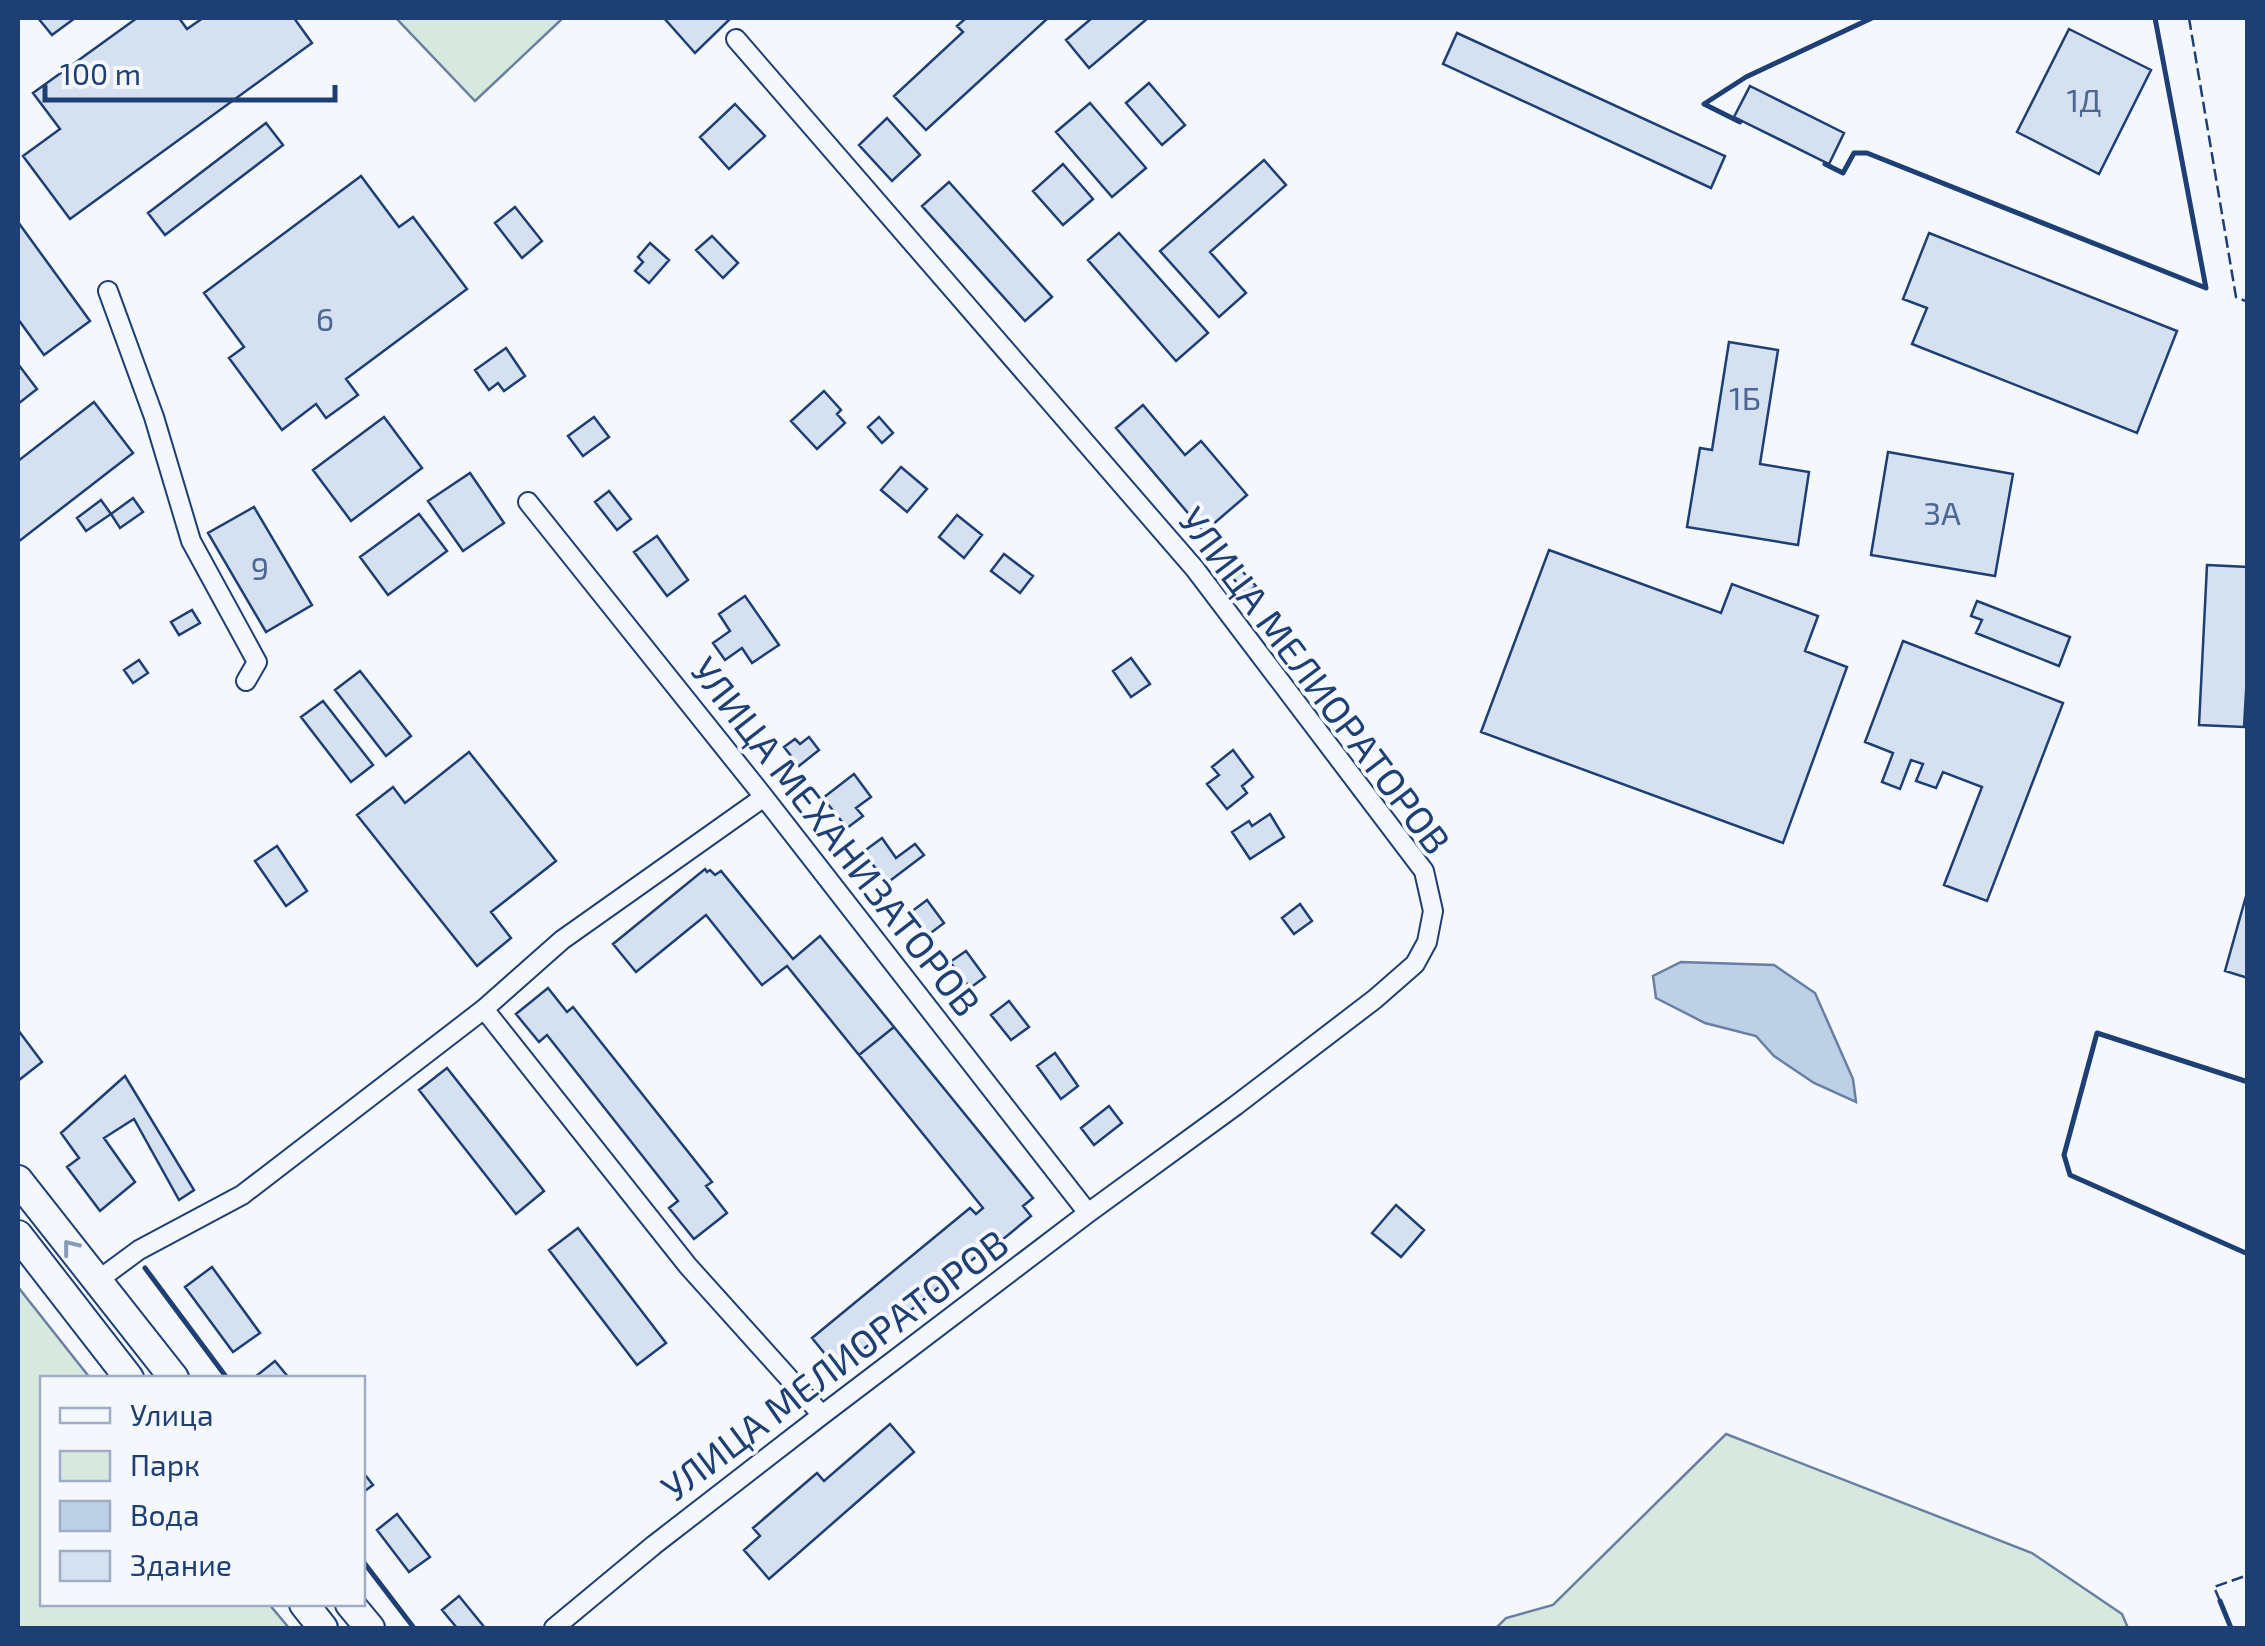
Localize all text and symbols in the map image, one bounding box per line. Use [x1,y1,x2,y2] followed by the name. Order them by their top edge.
[45,40,335,102] scale bar
[60,55,141,91] text: 100 m
[2067,80,2101,118] house number: 1Д
[316,299,334,337] house number: 6
[1729,378,1761,416] house number: 1Б
[1923,493,1961,531] house number: 3А
[1170,497,1461,862] street label: УЛИЦА МЕЛИОРАТОРОВ
[251,548,269,586] house number: 9
[682,647,991,1024] street label: УЛИЦА МЕХАНИЗАТОРОВ
[651,1219,1016,1510] street label: УЛИЦА МЕЛИОРАТОРОВ
[64,1240,82,1258] one-way arrow
[40,1376,365,1606] legend
[130,1396,214,1432] text: Улица
[130,1446,200,1482] text: Парк
[130,1496,200,1532] text: Вода
[130,1546,232,1582] text: Здание

